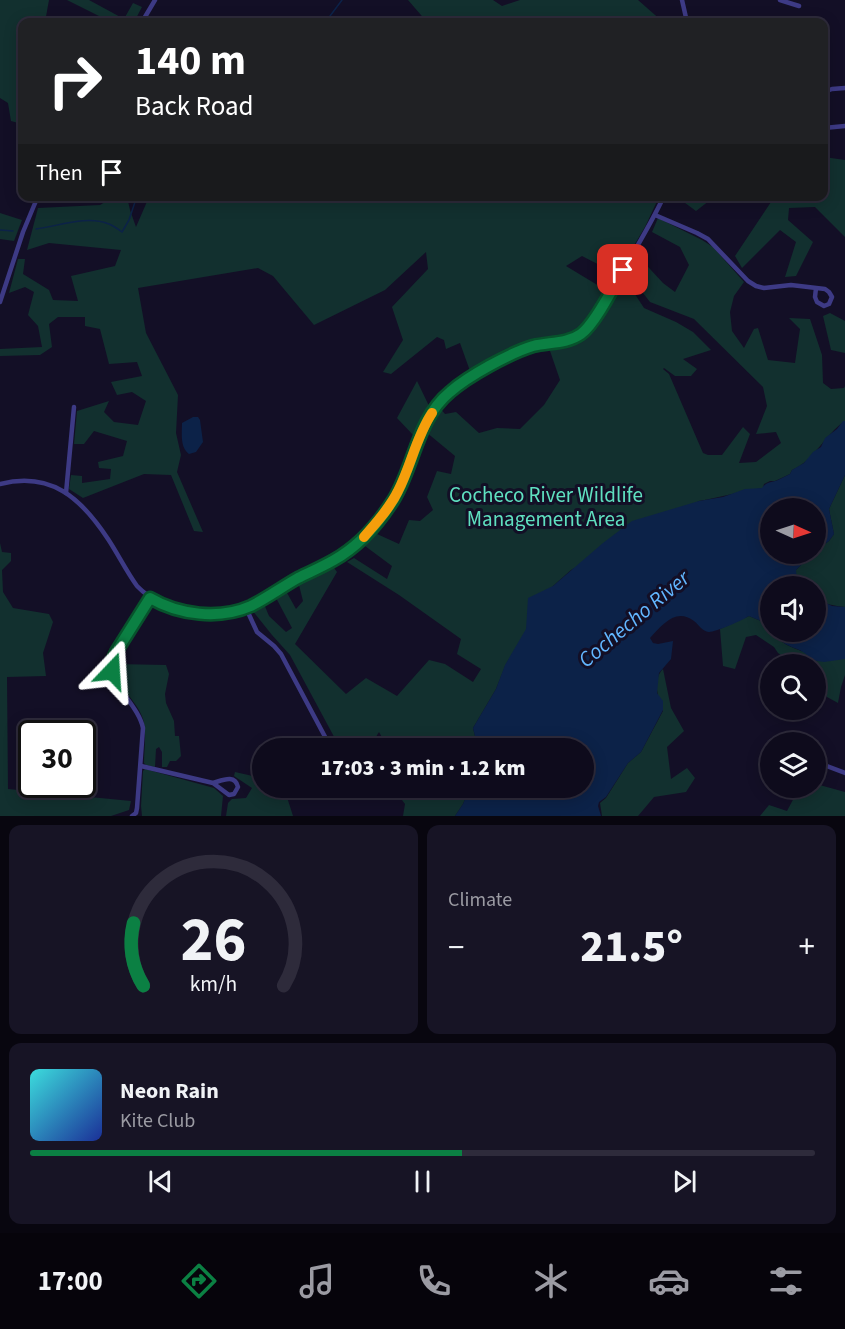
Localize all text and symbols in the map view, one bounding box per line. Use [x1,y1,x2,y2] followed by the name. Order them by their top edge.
[135,31,246,91] text: 140 m
[36,42,114,120] icon: right
[135,87,254,126] text: Back Road
[95,156,128,189] icon: arrive
[36,157,83,189] text: Then
[597,244,648,295] pin
[606,253,639,286] icon: arrive
[449,480,643,534] park label: Cocheco River Wildlife Management Area
[760,498,826,564] north arrow
[760,498,826,798] map controls
[571,562,698,675] water label: Cochecho River
[760,576,826,642] button: sound
[80,639,144,703] position arrow
[760,654,826,720] button: search
[18,720,96,798] speed limit sign: 30
[760,732,826,798] button: layers
[320,752,526,784] text: 17:03 · 3 min · 1.2 km
[448,886,512,914] text: Climate
[181,896,246,985] text: 26
[580,915,683,979] text: 21.5°
[448,924,464,971] text: −
[799,924,815,971] text: +
[190,970,237,1001] text: km/h
[120,1075,219,1107] text: Neon Rain
[120,1107,195,1135] text: Kite Club
[144,1165,177,1198] icon: previous
[406,1165,439,1198] icon: pause
[668,1165,701,1198] icon: next
[178,1260,220,1302] icon: directions
[296,1260,338,1302] icon: music
[413,1260,455,1302] icon: phone
[530,1260,572,1302] icon: climate
[648,1260,690,1302] icon: car
[765,1260,807,1302] icon: filters
[38,1262,103,1301] text: 17:00

